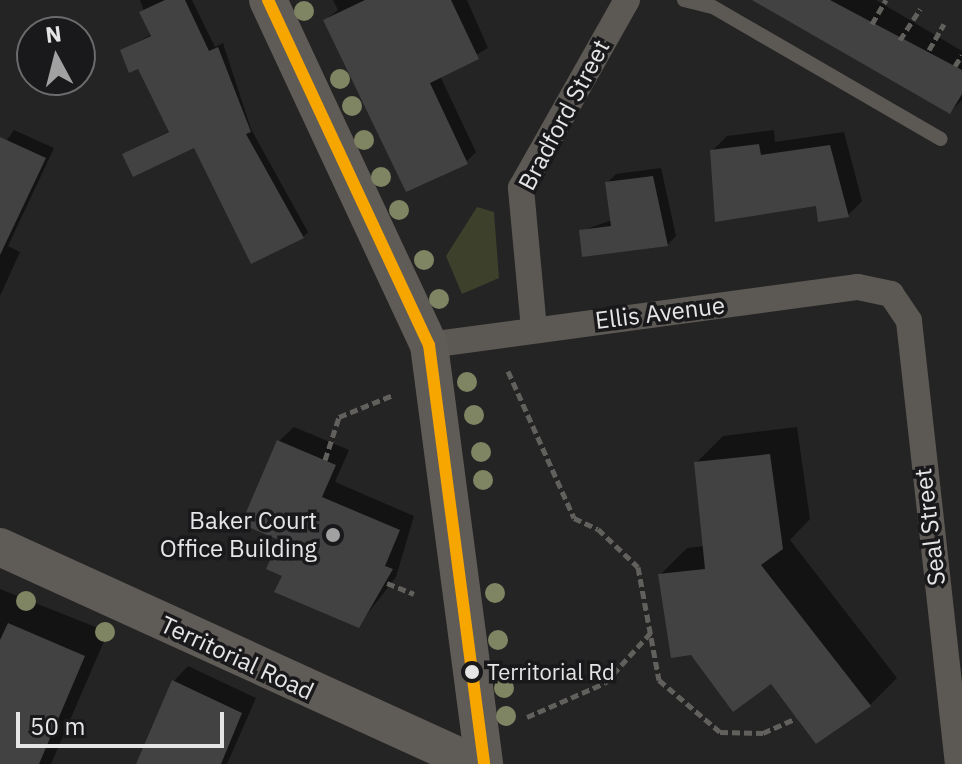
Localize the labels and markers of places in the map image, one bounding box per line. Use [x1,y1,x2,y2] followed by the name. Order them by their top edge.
[160,507,317,563] place label: Baker Court Office Building
[324,526,342,544] marker: Baker Court Office Building
[487,659,615,685] place label: Territorial Rd
[464,664,480,680] marker: Territorial Rd

